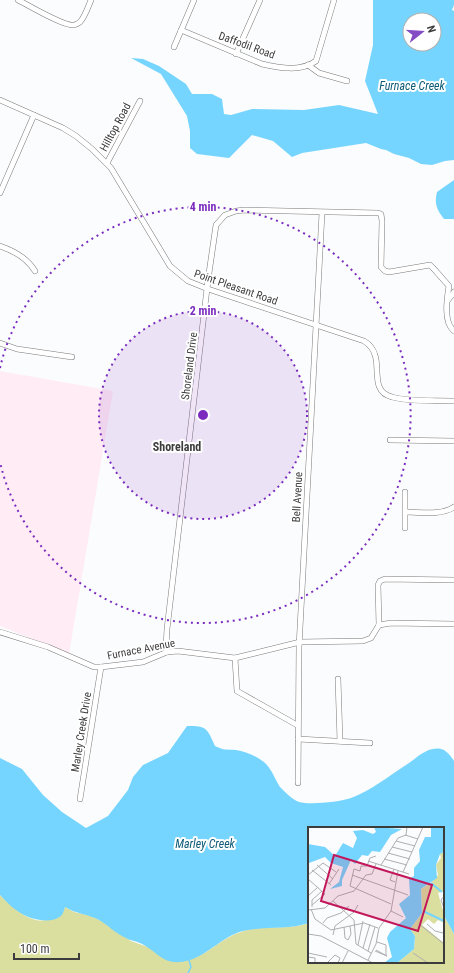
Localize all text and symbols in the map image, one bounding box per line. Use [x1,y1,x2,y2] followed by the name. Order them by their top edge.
[402,12,442,52] north arrow
[424,24,438,35] text: N
[217,29,277,62] street label: Daffodil Road
[379,79,446,93] water label: Furnace Creek
[97,101,134,154] street label: Hilltop Road
[190,200,216,214] text: 4 min
[192,267,279,308] street label: Point Pleasant Road
[190,304,216,318] text: 2 min
[179,332,200,401] street label: Shoreland Drive
[196,408,210,422] centre of rings
[153,440,201,454] district label: Shoreland
[290,472,305,523] street label: Bell Avenue
[106,637,176,662] street label: Furnace Avenue
[69,691,94,773] street label: Marley Creek Drive
[308,827,444,963] inset map
[175,837,236,851] water label: Marley Creek
[14,935,79,961] scale bar
[20,942,50,956] text: 100 m

